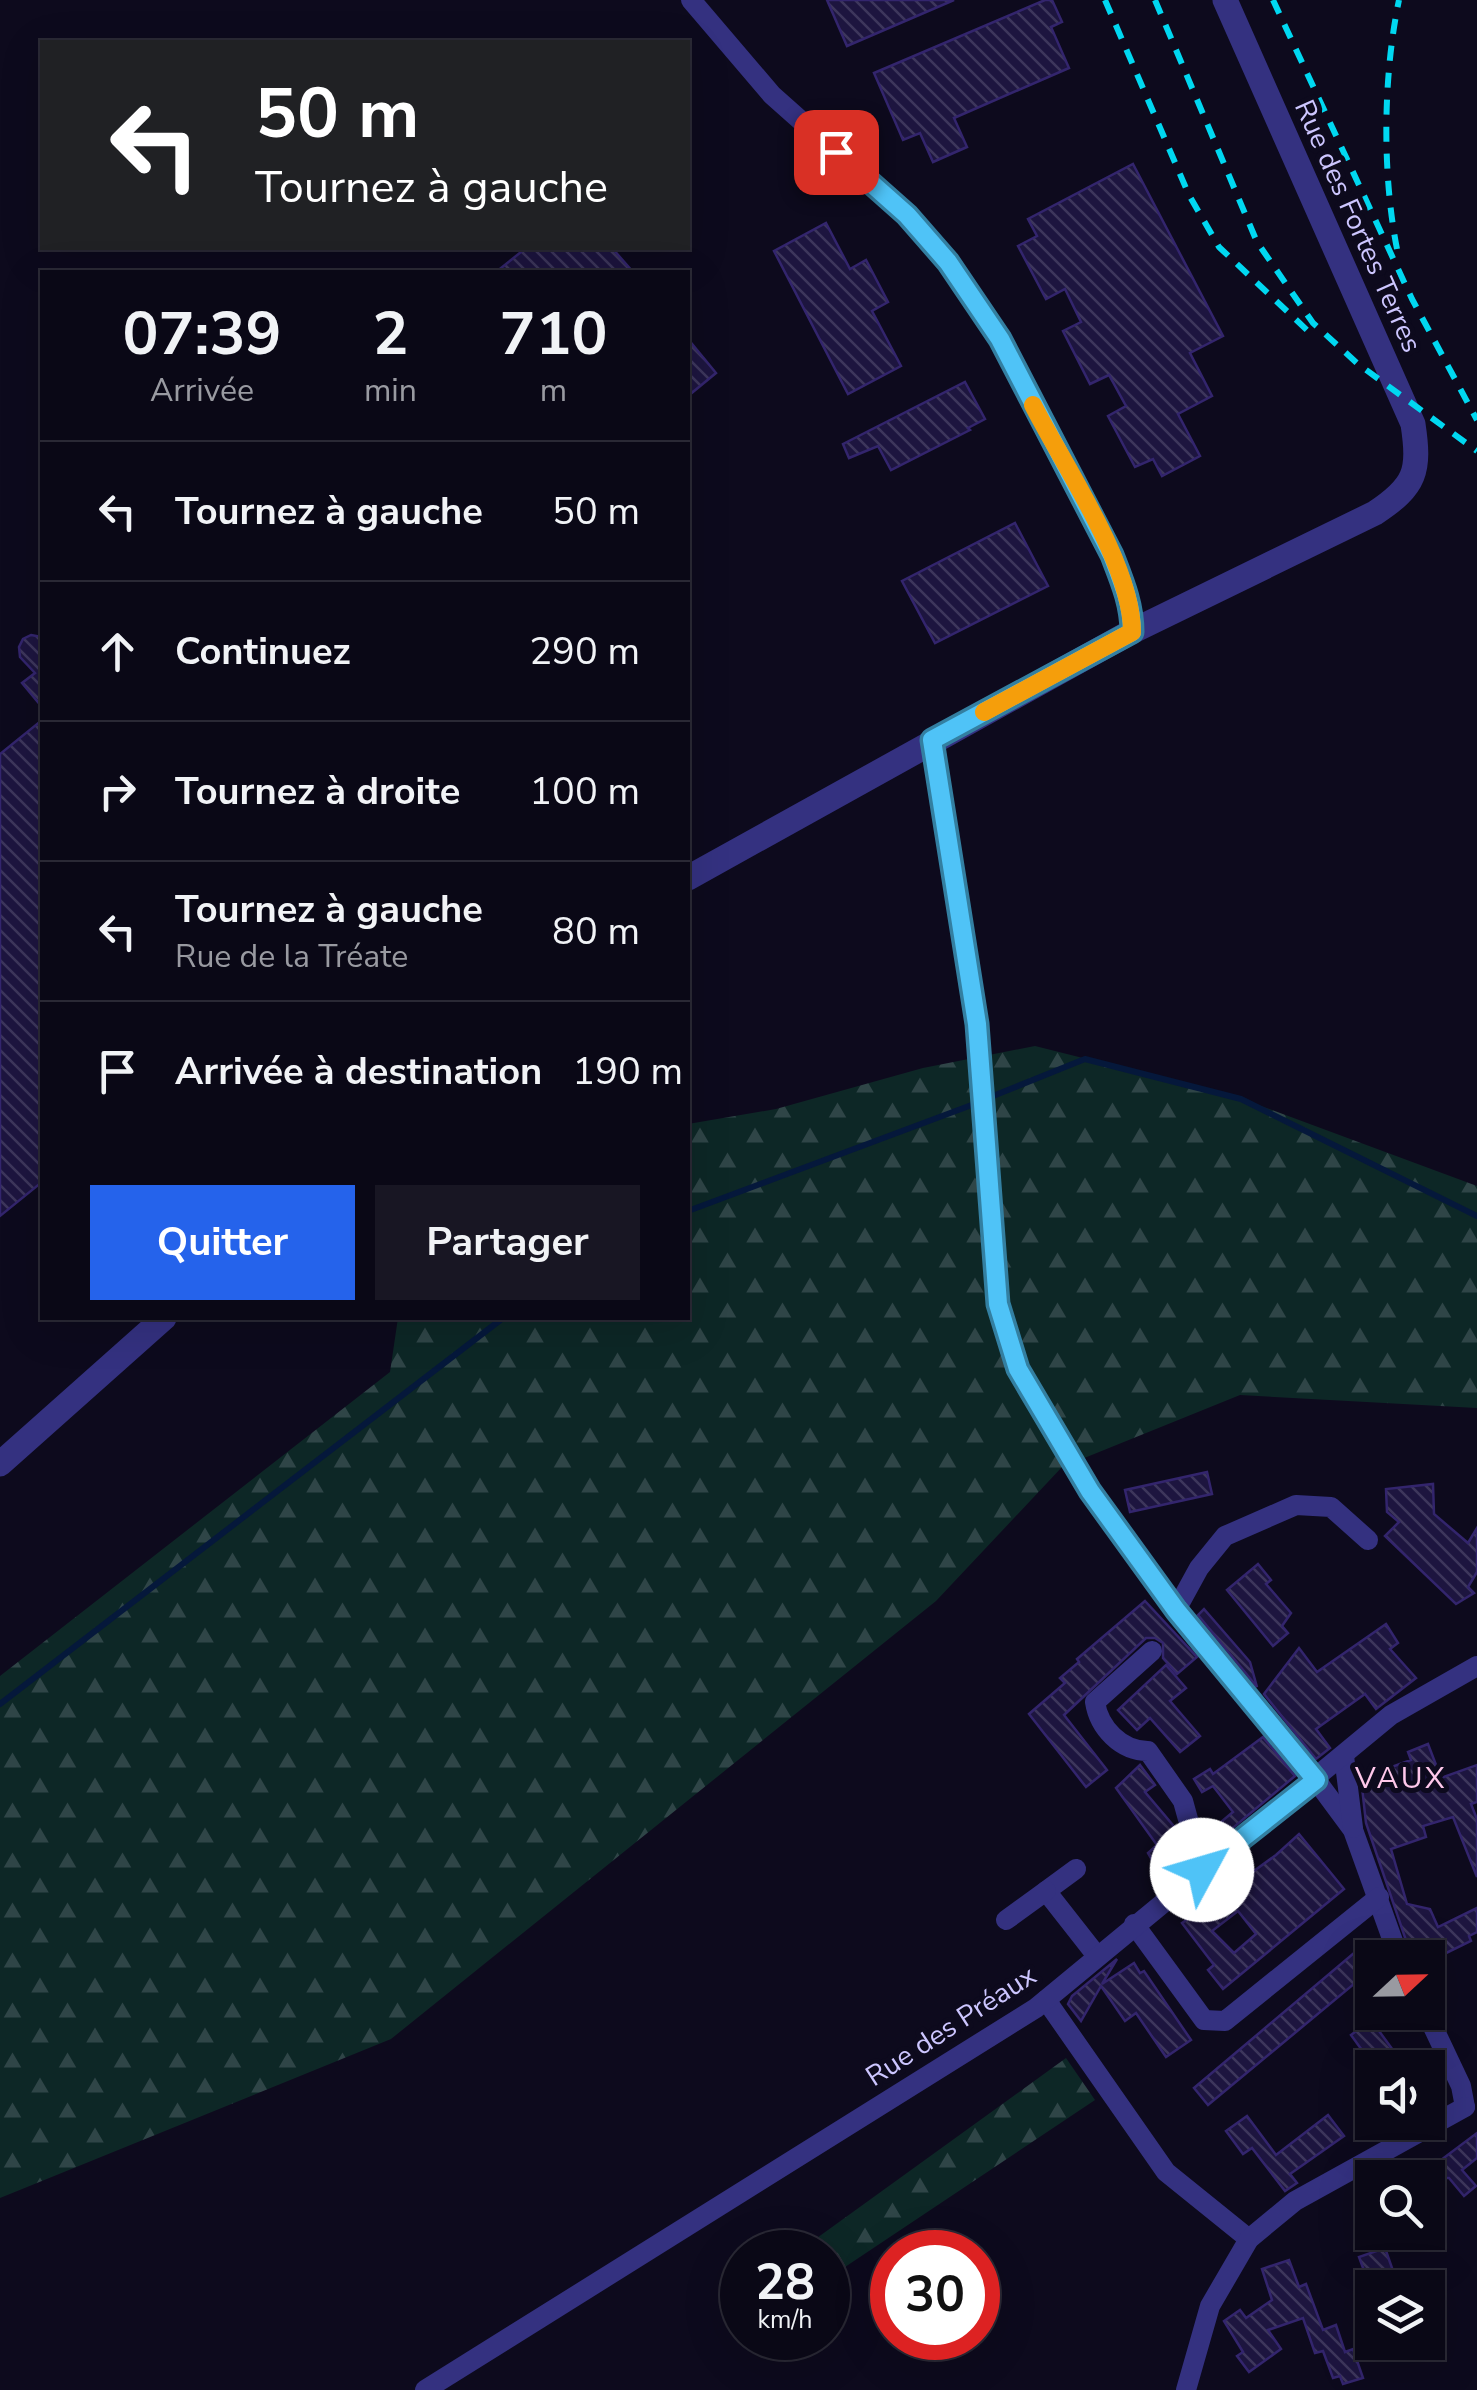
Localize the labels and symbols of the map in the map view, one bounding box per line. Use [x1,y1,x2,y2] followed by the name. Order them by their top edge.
[1285,94,1431,358] street label: Rue des Fortes Terres
[794,110,879,195] pin
[1354,1758,1447,1799] district label: VAUX
[1150,1818,1254,1922] position arrow
[1355,1940,1445,2030] north arrow
[859,1957,1044,2095] street label: Rue des Préaux
[870,2230,1000,2360] speed limit sign: 30

